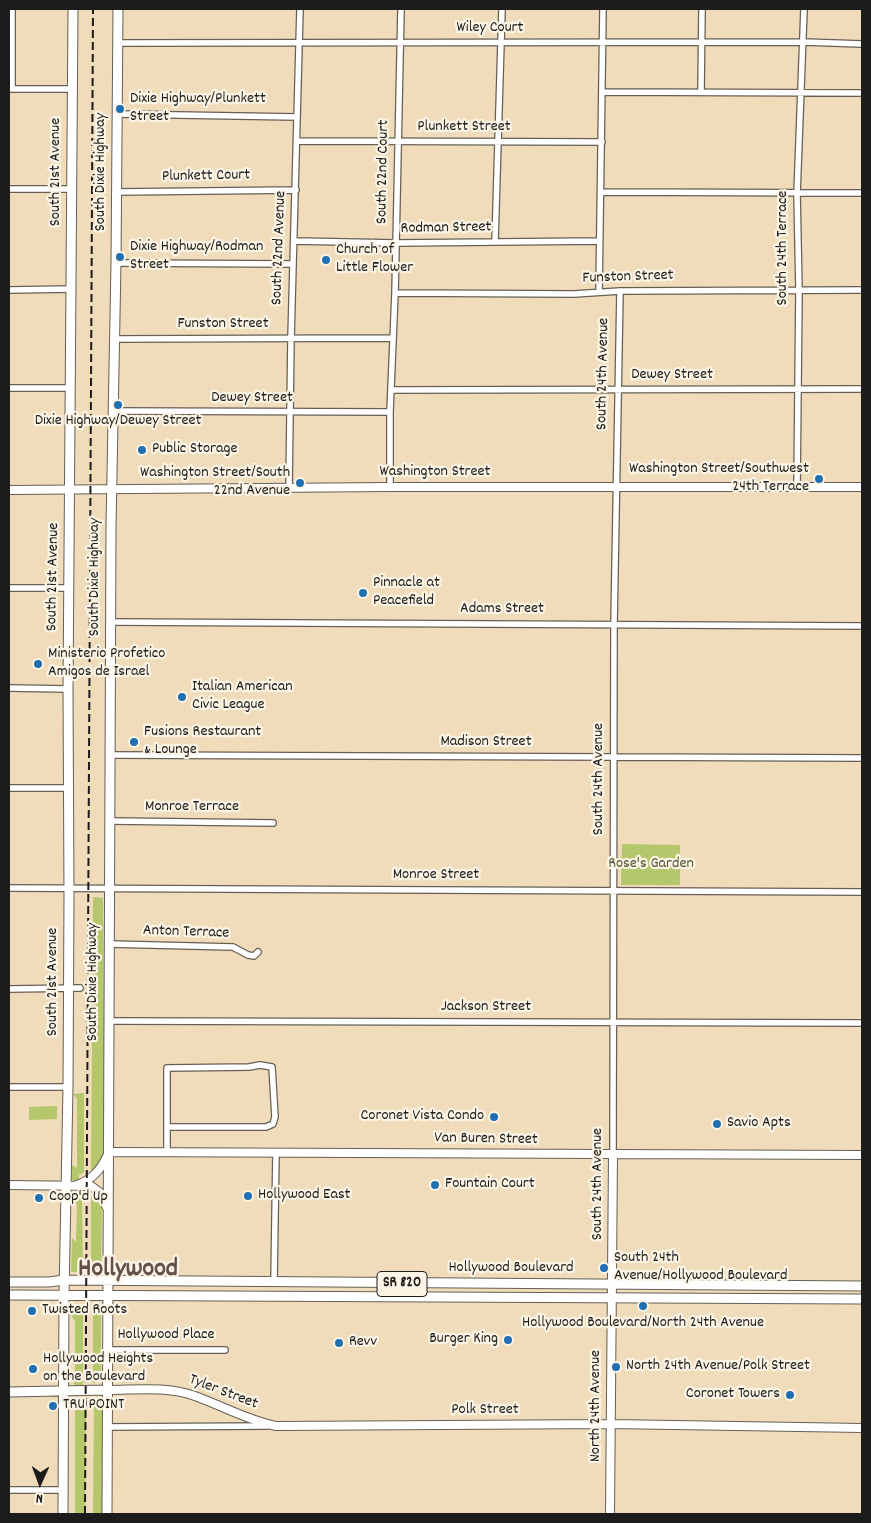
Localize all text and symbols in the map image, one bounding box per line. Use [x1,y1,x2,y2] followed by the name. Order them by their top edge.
[457,19,523,39] street label: Wiley Court
[130,90,266,128] place label: Dixie Highway/Plunkett Street
[114,103,126,115] marker: Dixie Highway/Plunkett Street
[92,113,112,231] street label: South Dixie Highway
[47,118,67,226] street label: South 21st Avenue
[417,118,511,138] street label: Plunkett Street
[373,120,395,224] street label: South 22nd Court
[162,167,250,187] street label: Plunkett Court
[268,191,292,305] street label: South 22nd Avenue
[774,191,794,305] street label: South 24th Terrace
[400,219,492,239] street label: Rodman Street
[130,238,263,276] place label: Dixie Highway/Rodman Street
[336,241,413,279] place label: Church of Little Flower
[114,251,126,263] marker: Dixie Highway/Rodman Street
[320,254,332,266] marker: Church of Little Flower
[582,267,674,289] street label: Funston Street
[177,315,269,335] street label: Funston Street
[593,318,615,430] street label: South 24th Avenue
[631,366,713,386] street label: Dewey Street
[211,389,293,409] street label: Dewey Street
[112,399,124,411] marker: Dixie Highway/Dewey Street
[35,412,201,432] place label: Dixie Highway/Dewey Street
[152,440,237,460] place label: Public Storage
[136,444,148,456] marker: Public Storage
[629,460,809,498] place label: Washington Street/Southwest 24th Terrace
[379,463,491,483] street label: Washington Street
[140,464,290,502] place label: Washington Street/South 22nd Avenue
[813,473,825,485] marker: Washington Street/Southwest 24th Terrace
[294,477,306,489] marker: Washington Street/South 22nd Avenue
[86,518,106,636] street label: South Dixie Highway
[43,523,65,631] street label: South 21st Avenue
[373,574,440,612] place label: Pinnacle at Peacefield
[357,587,369,599] marker: Pinnacle at Peacefield
[460,600,544,620] street label: Adams Street
[48,645,165,683] place label: Ministerio Profetico Amigos de Israel
[32,658,44,670] marker: Ministerio Profetico Amigos de Israel
[192,678,293,716] place label: Italian American Civic League
[176,691,188,703] marker: Italian American Civic League
[144,723,261,761] place label: Fusions Restaurant & Lounge
[590,723,610,835] street label: South 24th Avenue
[440,733,532,753] street label: Madison Street
[128,736,140,748] marker: Fusions Restaurant & Lounge
[145,798,239,818] street label: Monroe Terrace
[608,855,694,875] park label: Rose's Garden
[393,866,479,886] street label: Monroe Street
[142,922,230,944] street label: Anton Terrace
[84,923,104,1041] street label: South Dixie Highway
[44,928,64,1036] street label: South 21st Avenue
[441,998,531,1018] street label: Jackson Street
[360,1107,484,1127] place label: Coronet Vista Condo
[488,1111,500,1123] marker: Coronet Vista Condo
[727,1114,791,1134] place label: Savio Apts
[711,1118,723,1130] marker: Savio Apts
[589,1128,609,1240] street label: South 24th Avenue
[434,1129,538,1151] street label: Van Buren Street
[445,1175,535,1195] place label: Fountain Court
[429,1179,441,1191] marker: Fountain Court
[258,1186,351,1206] place label: Hollywood East
[49,1188,108,1208] place label: Coop'd Up
[242,1190,254,1202] marker: Hollywood East
[33,1192,45,1204] marker: Coop'd Up
[614,1249,788,1287] place label: South 24th Avenue/Hollywood Boulevard
[78,1255,178,1287] district label: Hollywood
[448,1259,574,1279] street label: Hollywood Boulevard
[598,1262,610,1274] marker: South 24th Avenue/Hollywood Boulevard
[377,1272,427,1296] road number: SR 820
[637,1300,649,1312] marker: Hollywood Boulevard/North 24th Avenue
[42,1301,127,1321] place label: Twisted Roots
[26,1305,38,1317] marker: Twisted Roots
[522,1314,764,1334] place label: Hollywood Boulevard/North 24th Avenue
[117,1326,215,1346] street label: Hollywood Place
[429,1330,498,1350] place label: Burger King
[349,1333,377,1353] place label: Revv
[502,1334,514,1346] marker: Burger King
[333,1337,345,1349] marker: Revv
[43,1350,153,1388] place label: Hollywood Heights on the Boulevard
[587,1350,607,1462] street label: North 24th Avenue
[626,1357,810,1377] place label: North 24th Avenue/Polk Street
[610,1361,622,1373] marker: North 24th Avenue/Polk Street
[27,1363,39,1375] marker: Hollywood Heights on the Boulevard
[186,1371,260,1415] street label: Tyler Street
[686,1385,780,1405] place label: Coronet Towers
[784,1389,796,1401] marker: Coronet Towers
[63,1396,124,1416] place label: TRU POINT
[47,1400,59,1412] marker: TRU POINT
[451,1401,519,1421] street label: Polk Street
[15,1458,65,1508] north arrow
[36,1488,43,1508] text: N

